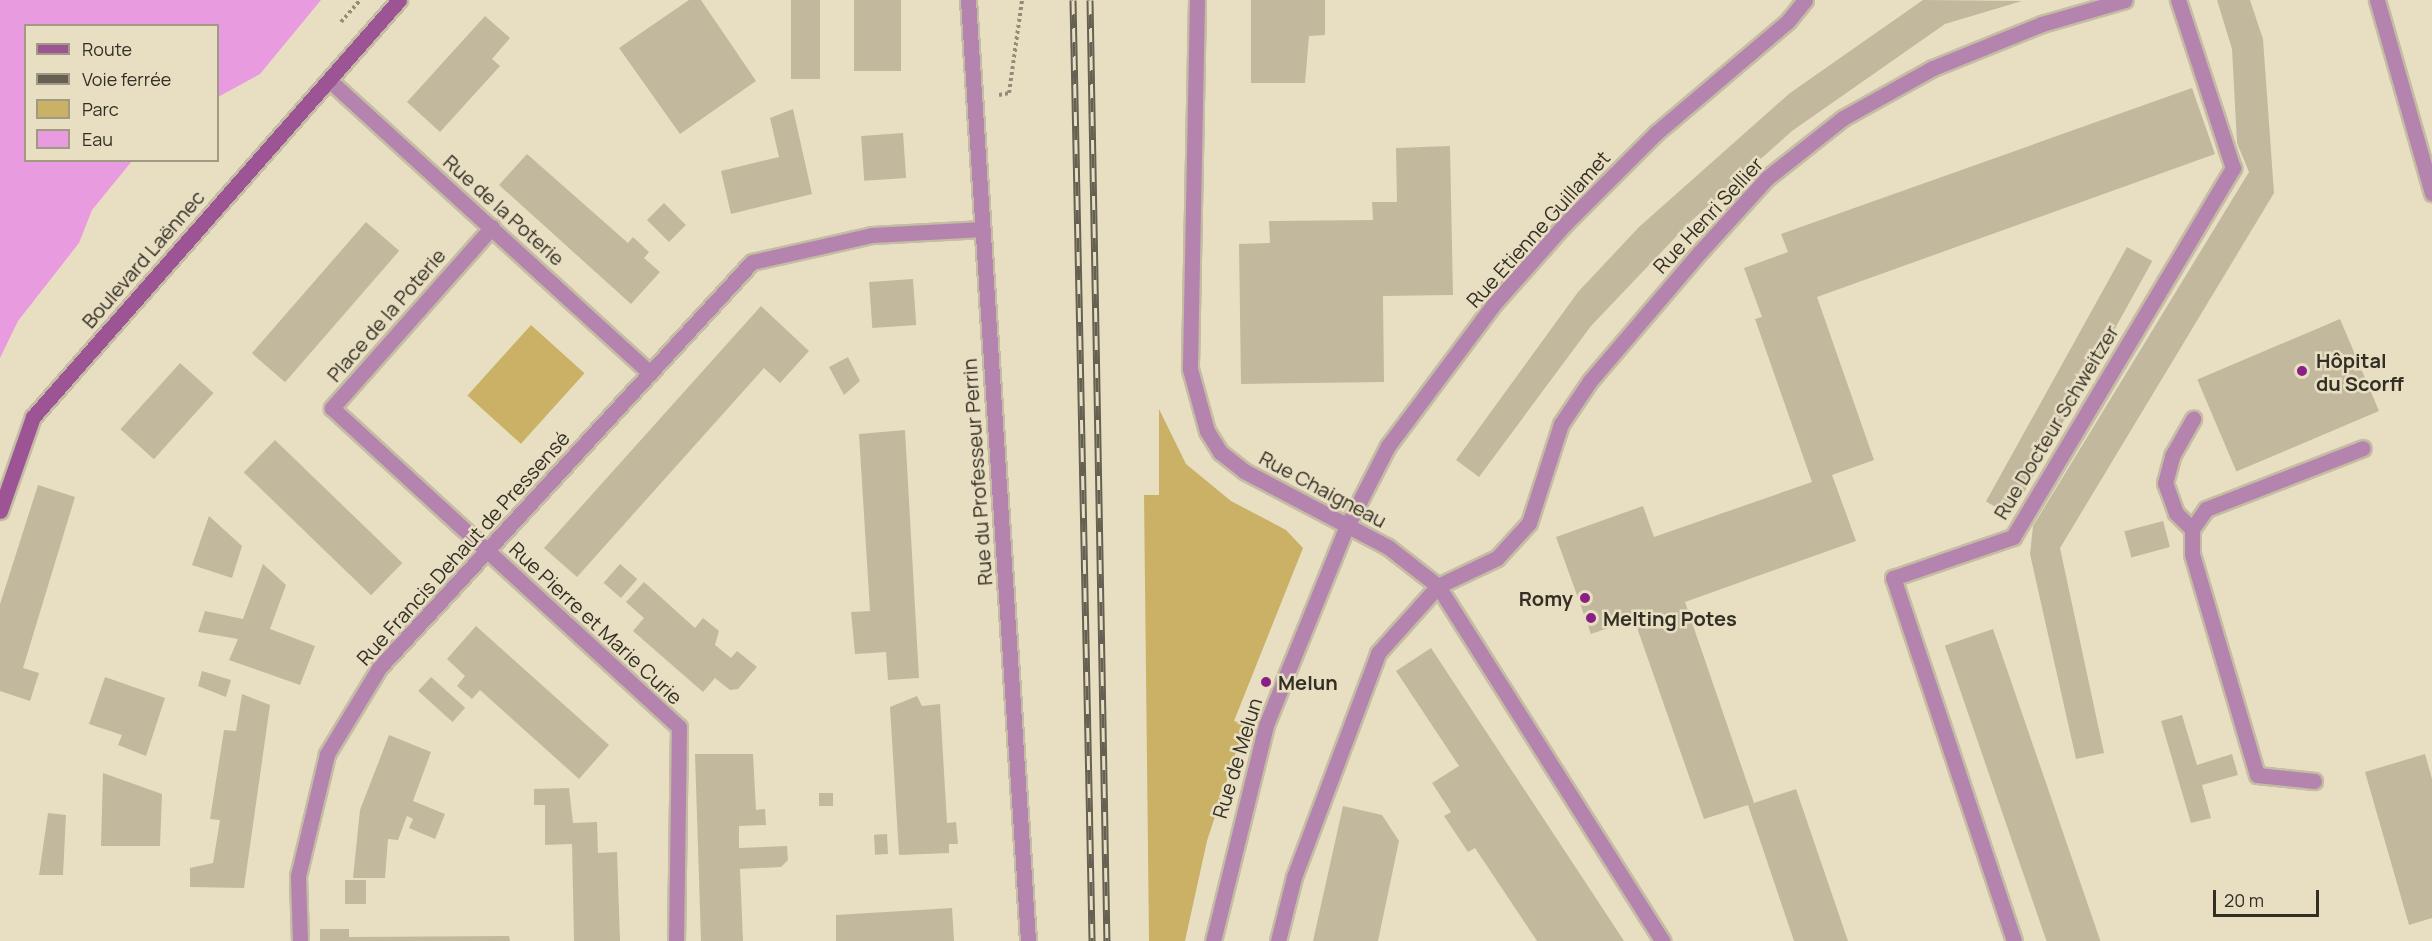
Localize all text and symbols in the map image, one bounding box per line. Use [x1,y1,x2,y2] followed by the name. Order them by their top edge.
[24,24,219,162] legend
[82,37,132,61] text: Route
[82,67,171,91] text: Voie ferrée
[82,97,119,121] text: Parc
[82,127,113,151] text: Eau
[1461,146,1615,312] street label: Rue Etienne Guillamet
[439,149,569,271] street label: Rue de la Poterie
[1648,152,1768,278] street label: Rue Henri Sellier
[77,185,209,333] street label: Boulevard Laënnec
[322,244,450,386] street label: Place de la Poterie
[1988,321,2124,523] street label: Rue Docteur Schweitzer
[2316,348,2404,395] place label: Hôpital du Scorff
[957,358,997,586] street label: Rue du Professeur Perrin
[2293,362,2311,380] marker: Hôpital du Scorff
[351,426,575,670] street label: Rue Francis Dehaut de Pressensé
[1255,445,1391,533] street label: Rue Chaigneau
[505,537,687,709] street label: Rue Pierre et Marie Curie
[1519,586,1573,610] place label: Romy
[1578,591,1592,605] marker: Romy
[1603,606,1737,630] place label: Melting Potes
[1584,611,1598,625] marker: Melting Potes
[1278,670,1338,694] place label: Melun
[1259,675,1273,689] marker: Melun
[1207,695,1267,821] street label: Rue de Melun
[2216,878,2322,916] scale bar
[2224,888,2264,912] text: 20 m

